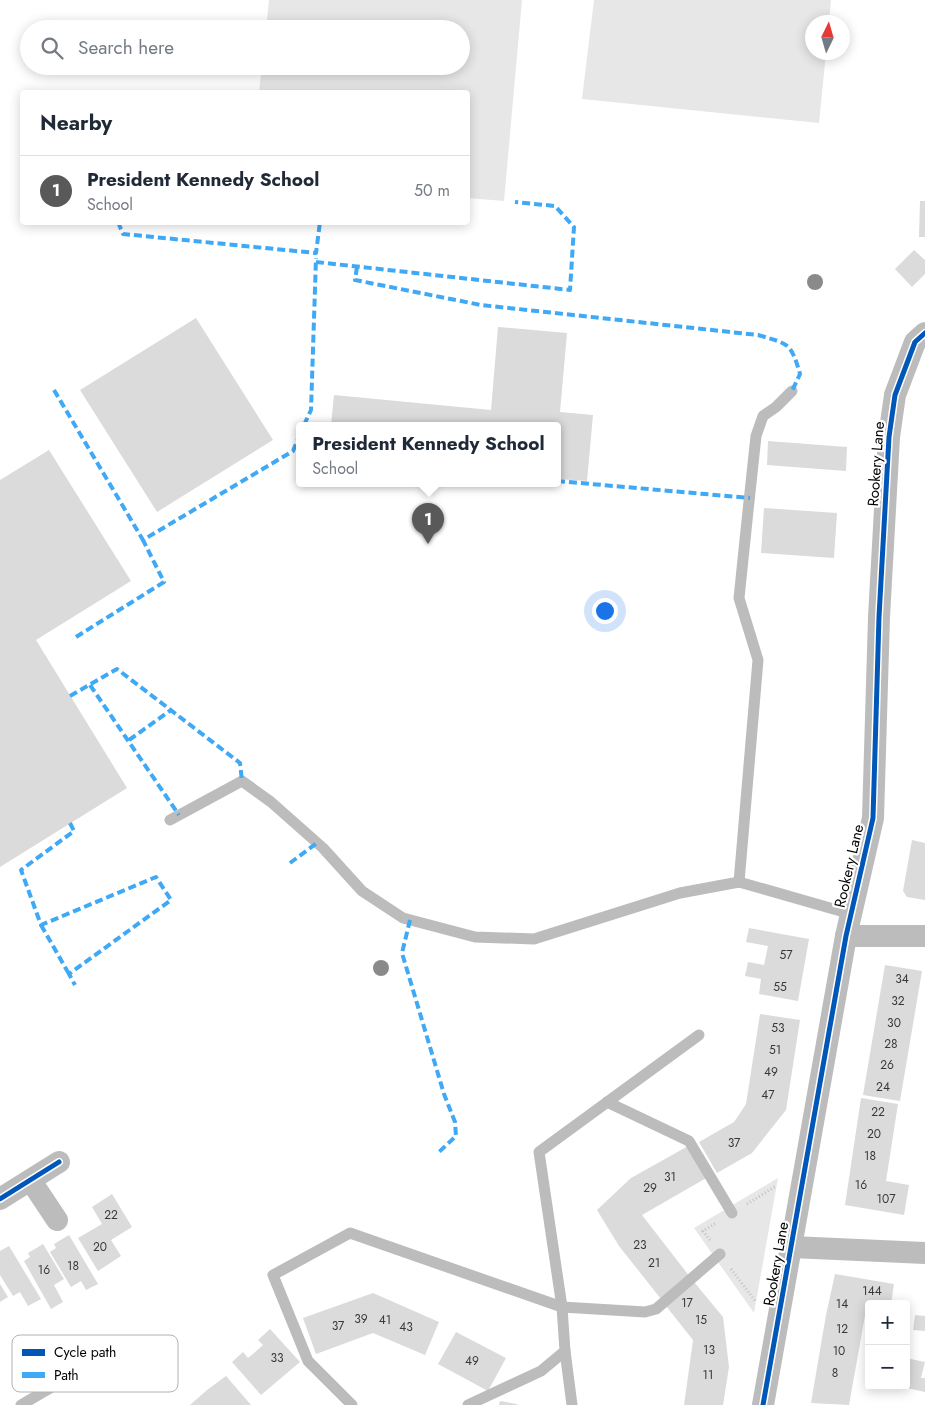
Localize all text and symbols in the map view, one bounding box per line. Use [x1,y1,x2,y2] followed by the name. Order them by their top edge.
[805,15,850,60] north arrow
[20,20,470,75] search box
[38,34,66,62] icon: search
[78,34,174,61] text: Search here
[40,108,112,138] text: Nearby
[87,166,319,193] text: President Kennedy School
[52,179,60,202] text: 1
[414,179,450,202] text: 50 m
[87,193,133,216] text: School
[862,420,890,507] street label: Rookery Lane
[296,422,561,487] popup
[312,430,545,457] text: President Kennedy School
[312,457,358,480] text: School
[412,503,444,544] pin: 1
[592,598,618,624] your location
[829,822,869,910] street label: Rookery Lane
[779,946,793,964] house number: 57
[895,970,909,988] house number: 34
[773,978,787,996] house number: 55
[891,992,905,1010] house number: 32
[887,1014,901,1032] house number: 30
[771,1019,785,1037] house number: 53
[884,1035,898,1053] house number: 28
[769,1041,781,1059] house number: 51
[880,1056,894,1074] house number: 26
[764,1063,778,1081] house number: 49
[876,1078,890,1096] house number: 24
[761,1086,775,1104] house number: 47
[871,1103,885,1121] house number: 22
[867,1125,881,1143] house number: 20
[728,1134,741,1152] house number: 37
[864,1147,876,1165] house number: 18
[664,1168,676,1186] house number: 31
[855,1176,867,1194] house number: 16
[643,1179,657,1197] house number: 29
[877,1190,896,1208] house number: 107
[104,1206,118,1224] house number: 22
[758,1220,794,1308] street label: Rookery Lane
[633,1236,647,1254] house number: 23
[93,1238,107,1256] house number: 20
[648,1254,660,1272] house number: 21
[67,1257,79,1275] house number: 18
[38,1261,50,1279] house number: 16
[862,1282,882,1300] house number: 144
[681,1294,694,1312] house number: 17
[836,1295,848,1313] house number: 14
[865,1300,910,1390] map controls
[865,1300,910,1345] button: +
[354,1310,368,1328] house number: 39
[379,1311,391,1329] house number: 41
[695,1311,707,1329] house number: 15
[332,1317,345,1335] house number: 37
[399,1318,413,1336] house number: 43
[836,1320,848,1338] house number: 12
[12,1335,178,1392] legend
[703,1341,715,1359] house number: 13
[54,1342,116,1362] text: Cycle path
[833,1342,845,1360] house number: 10
[865,1345,910,1390] button: −
[270,1349,284,1367] house number: 33
[465,1352,479,1370] house number: 49
[832,1364,838,1382] house number: 8
[54,1365,79,1385] text: Path
[703,1366,713,1384] house number: 11

